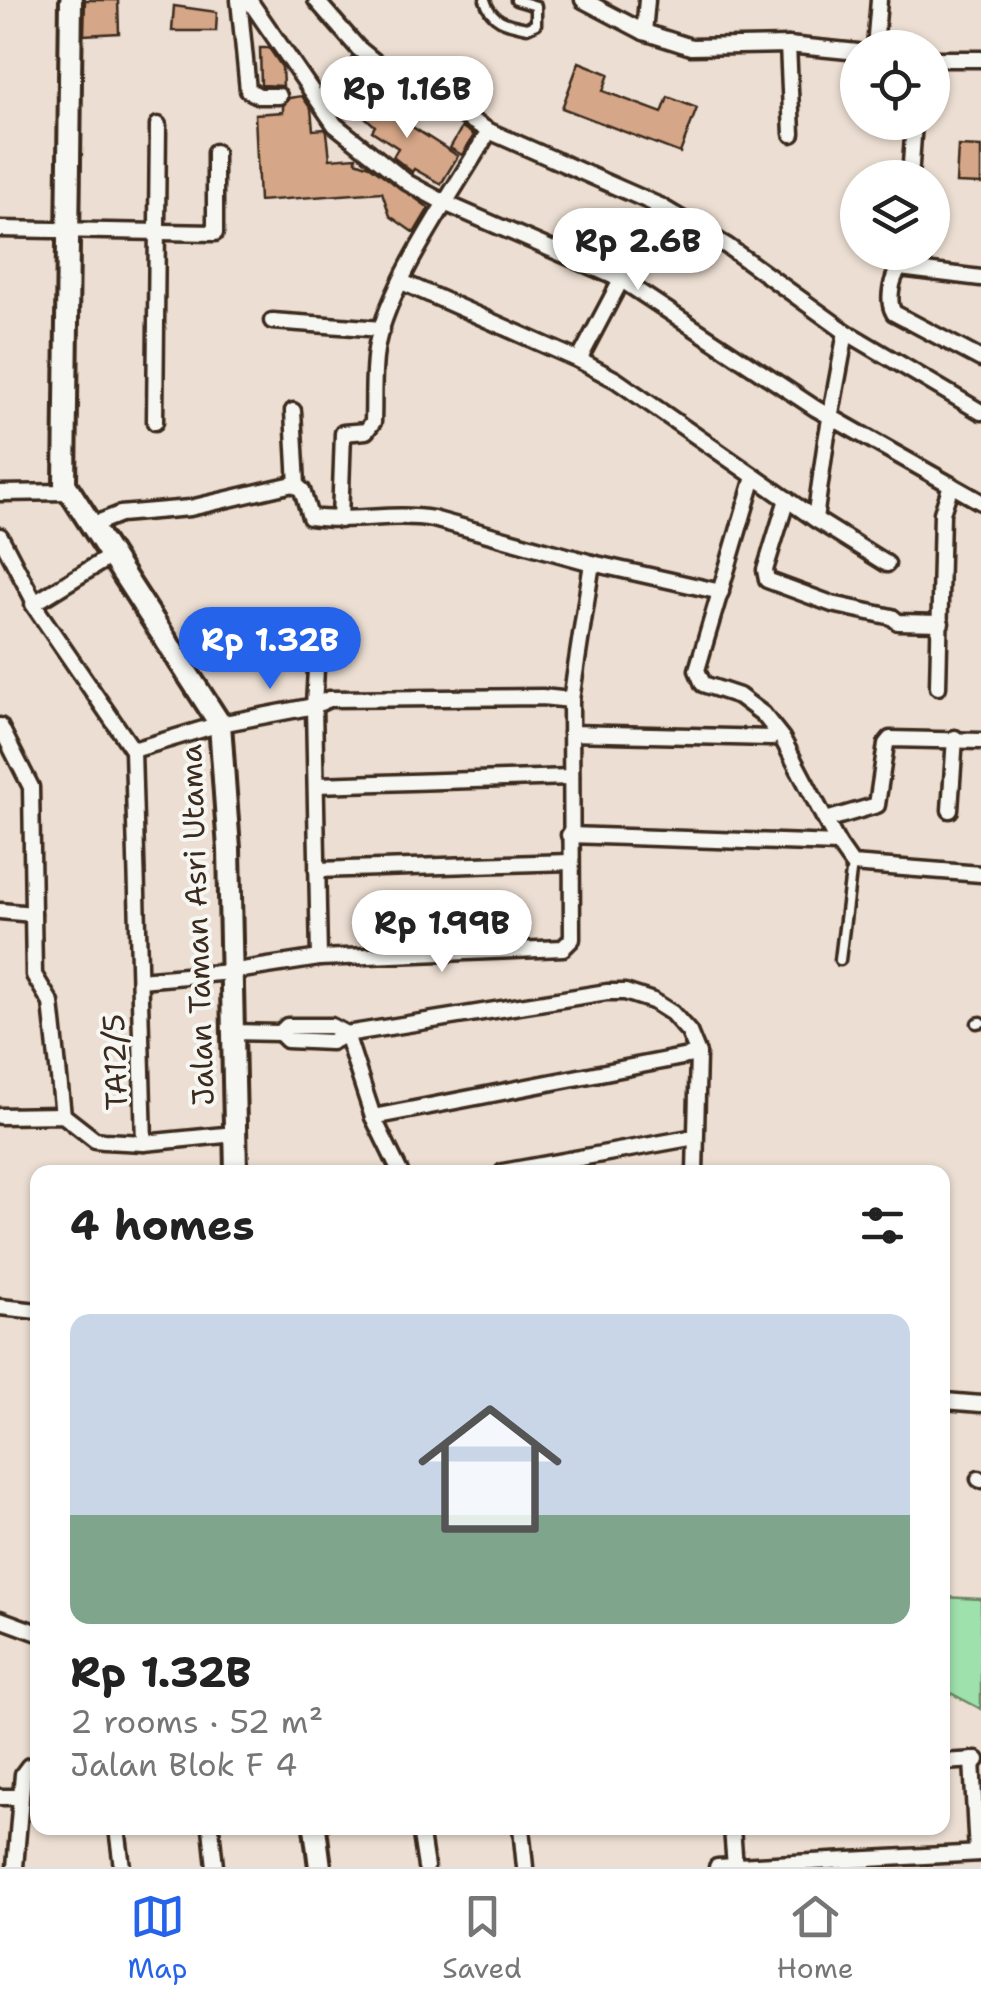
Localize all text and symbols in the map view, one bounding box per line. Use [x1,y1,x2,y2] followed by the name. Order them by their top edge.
[840,30,950,270] map controls
[840,30,950,140] button: locate
[304,56,510,141] pin: Rp 1.16B
[342,67,472,110] text: Rp 1.16B
[840,160,950,270] button: layers
[546,208,730,293] pin: Rp 2.6B
[575,219,701,262] text: Rp 2.6B
[167,607,373,692] pin: Rp 1.32B
[201,618,339,661] text: Rp 1.32B
[170,743,224,1107] street label: Jalan Taman Asri Utama
[339,890,545,975] pin: Rp 1.99B
[374,901,510,944] text: Rp 1.99B
[93,1013,137,1111] street label: TA12/5
[70,1197,255,1253] text: 4 homes
[855,1198,910,1253] icon: filters
[400,1379,580,1559] icon: home
[70,1644,252,1700] text: Rp 1.32B
[70,1700,323,1743] text: 2 rooms · 52 m²
[70,1743,297,1786] text: Jalan Blok F 4
[127,1889,187,1987] tab: Map
[442,1889,522,1987] tab: Saved
[777,1889,854,1987] tab: Home

